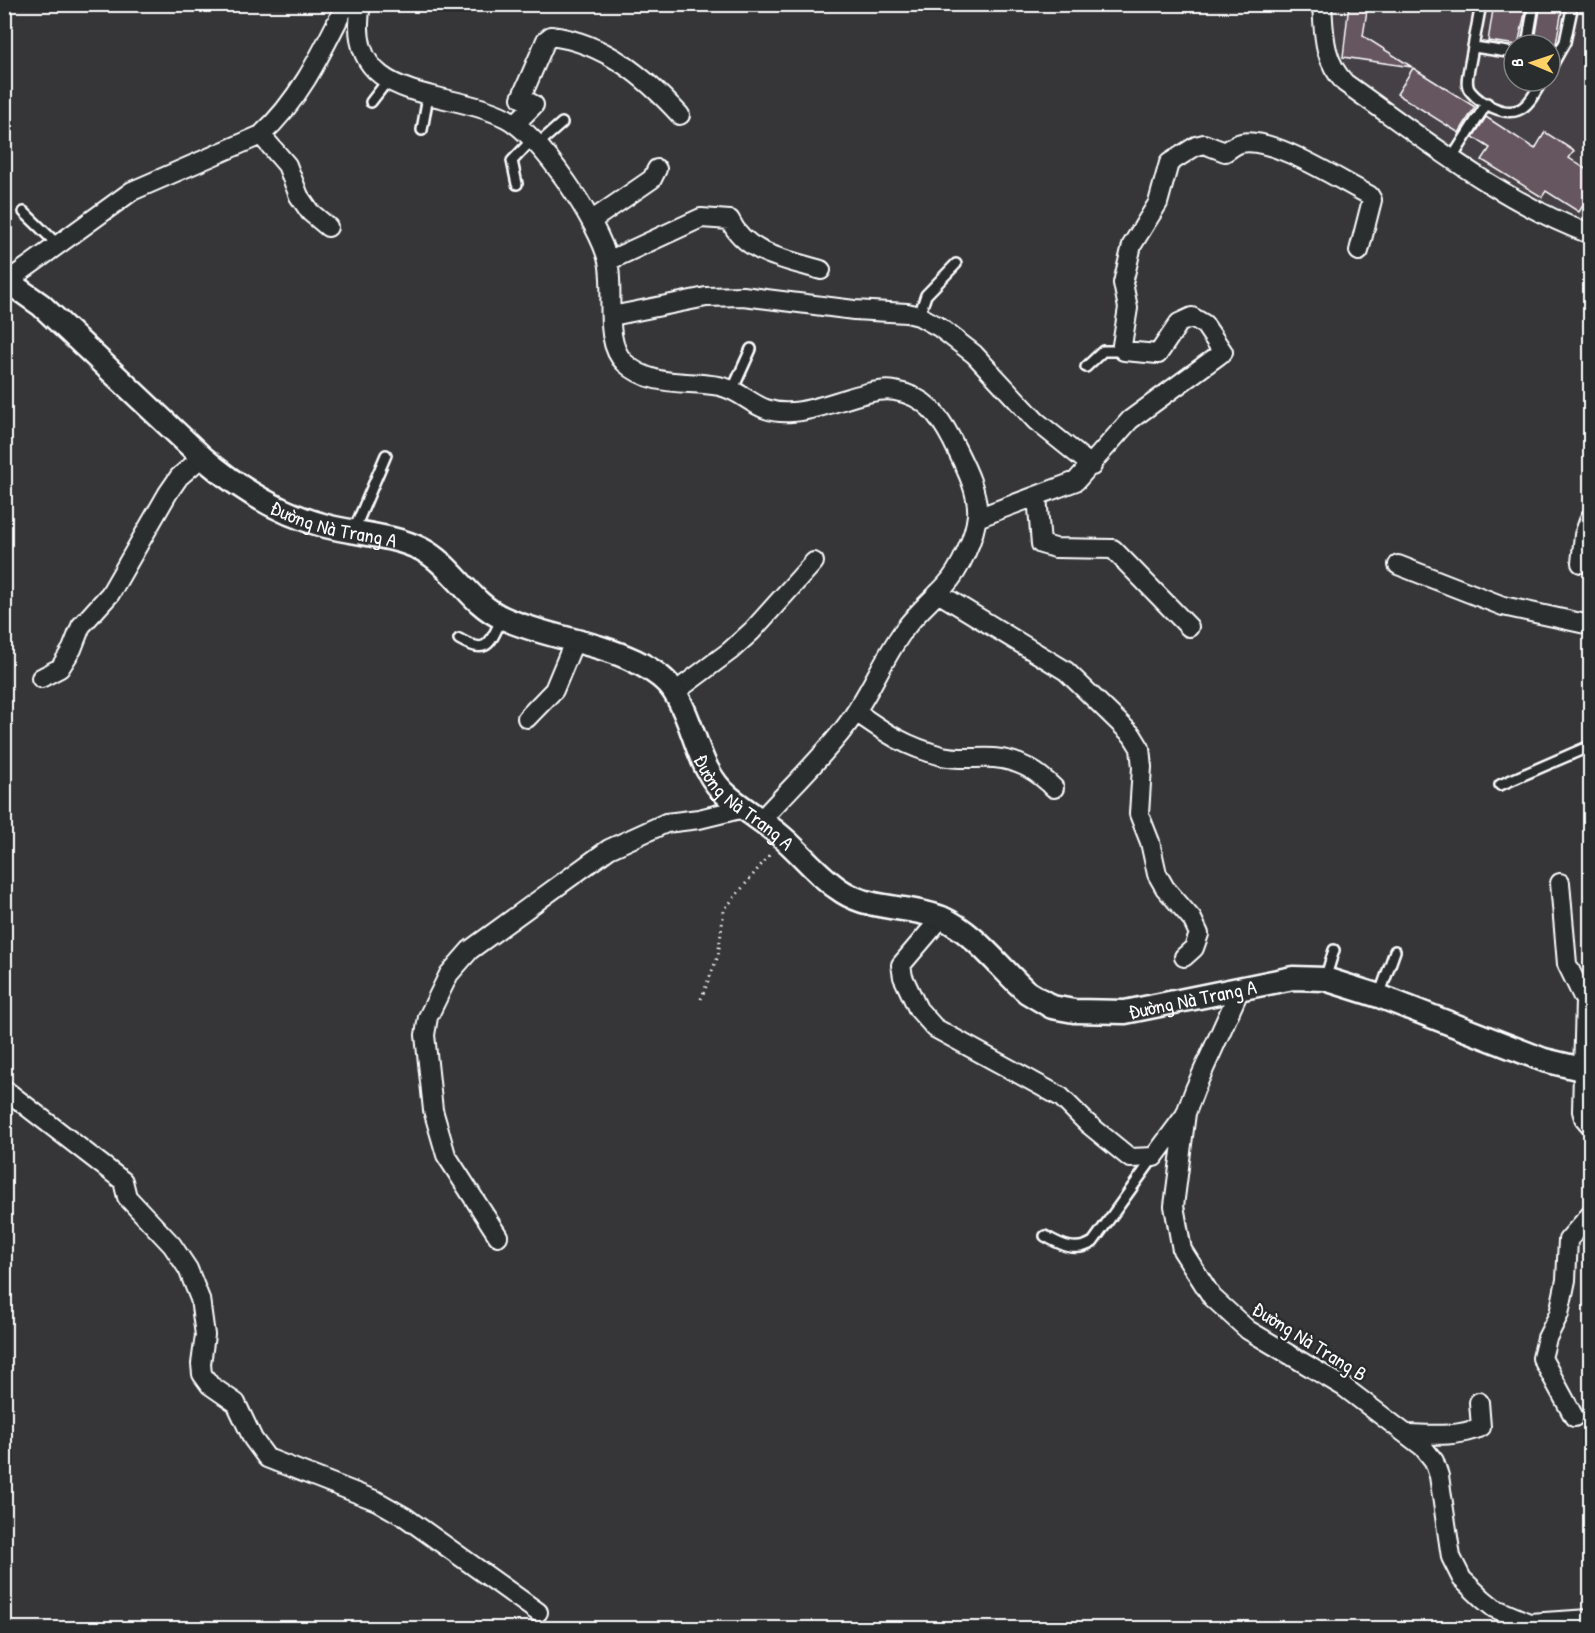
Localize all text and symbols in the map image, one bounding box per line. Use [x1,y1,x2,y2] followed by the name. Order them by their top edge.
[1502,33,1562,93] north arrow
[1506,58,1528,67] text: B
[266,493,400,553] street label: Đường Nà Trang A
[688,750,801,856] street label: Đường Nà Trang A
[1126,972,1259,1025] street label: Đường Nà Trang A
[1248,1295,1372,1387] street label: Đường Nà Trang B

